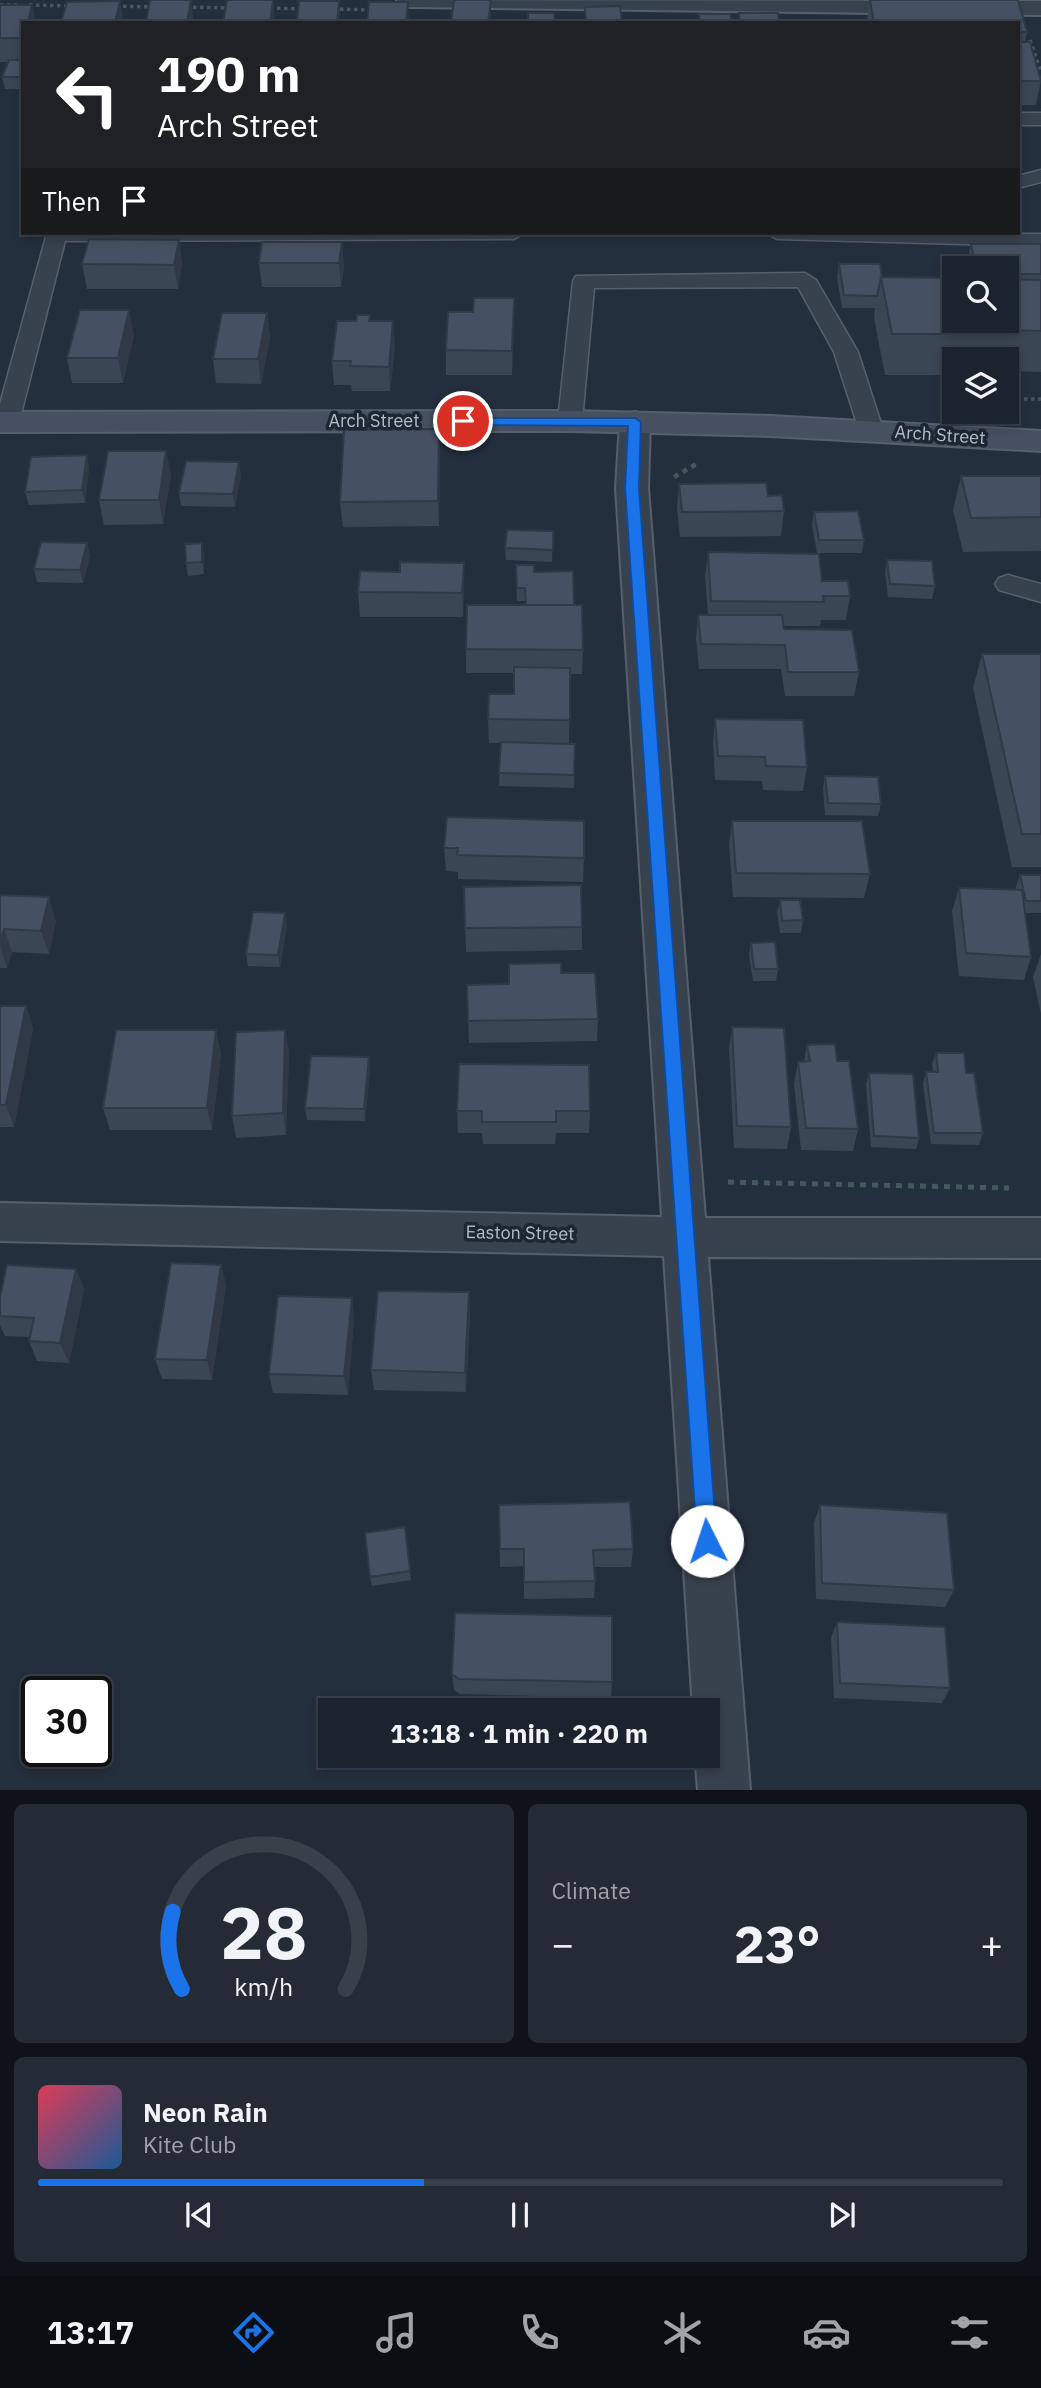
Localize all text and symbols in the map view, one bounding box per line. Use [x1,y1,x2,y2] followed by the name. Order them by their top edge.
[157,42,301,105] text: 190 m
[42,49,133,140] icon: left
[157,104,319,146] text: Arch Street
[115,182,153,220] icon: arrive
[42,184,101,218] text: Then
[942,256,1019,424] map controls
[942,256,1019,333] button: search
[942,347,1019,424] button: layers
[433,391,493,451] pin
[444,402,482,440] icon: arrive
[329,409,419,432] street label: Arch Street
[894,420,986,449] street label: Arch Street
[465,1220,575,1245] street label: Easton Street
[670,1504,744,1578] position arrow
[21,1676,112,1767] speed limit sign: 30
[390,1716,648,1750] text: 13:18 · 1 min · 220 m
[552,1875,631,1905] text: Climate
[220,1885,307,1980] text: 28
[734,1910,821,1977] text: 23°
[552,1919,574,1968] text: −
[980,1919,1003,1968] text: +
[234,1970,293,2003] text: km/h
[143,2095,268,2129] text: Neon Rain
[143,2129,236,2159] text: Kite Club
[180,2196,218,2234] icon: previous
[501,2196,539,2234] icon: pause
[823,2196,861,2234] icon: next
[229,2308,278,2357] icon: directions
[372,2308,421,2357] icon: music
[515,2308,564,2357] icon: phone
[658,2308,707,2357] icon: climate
[802,2308,851,2357] icon: car
[945,2308,994,2357] icon: filters
[47,2311,134,2353] text: 13:17

